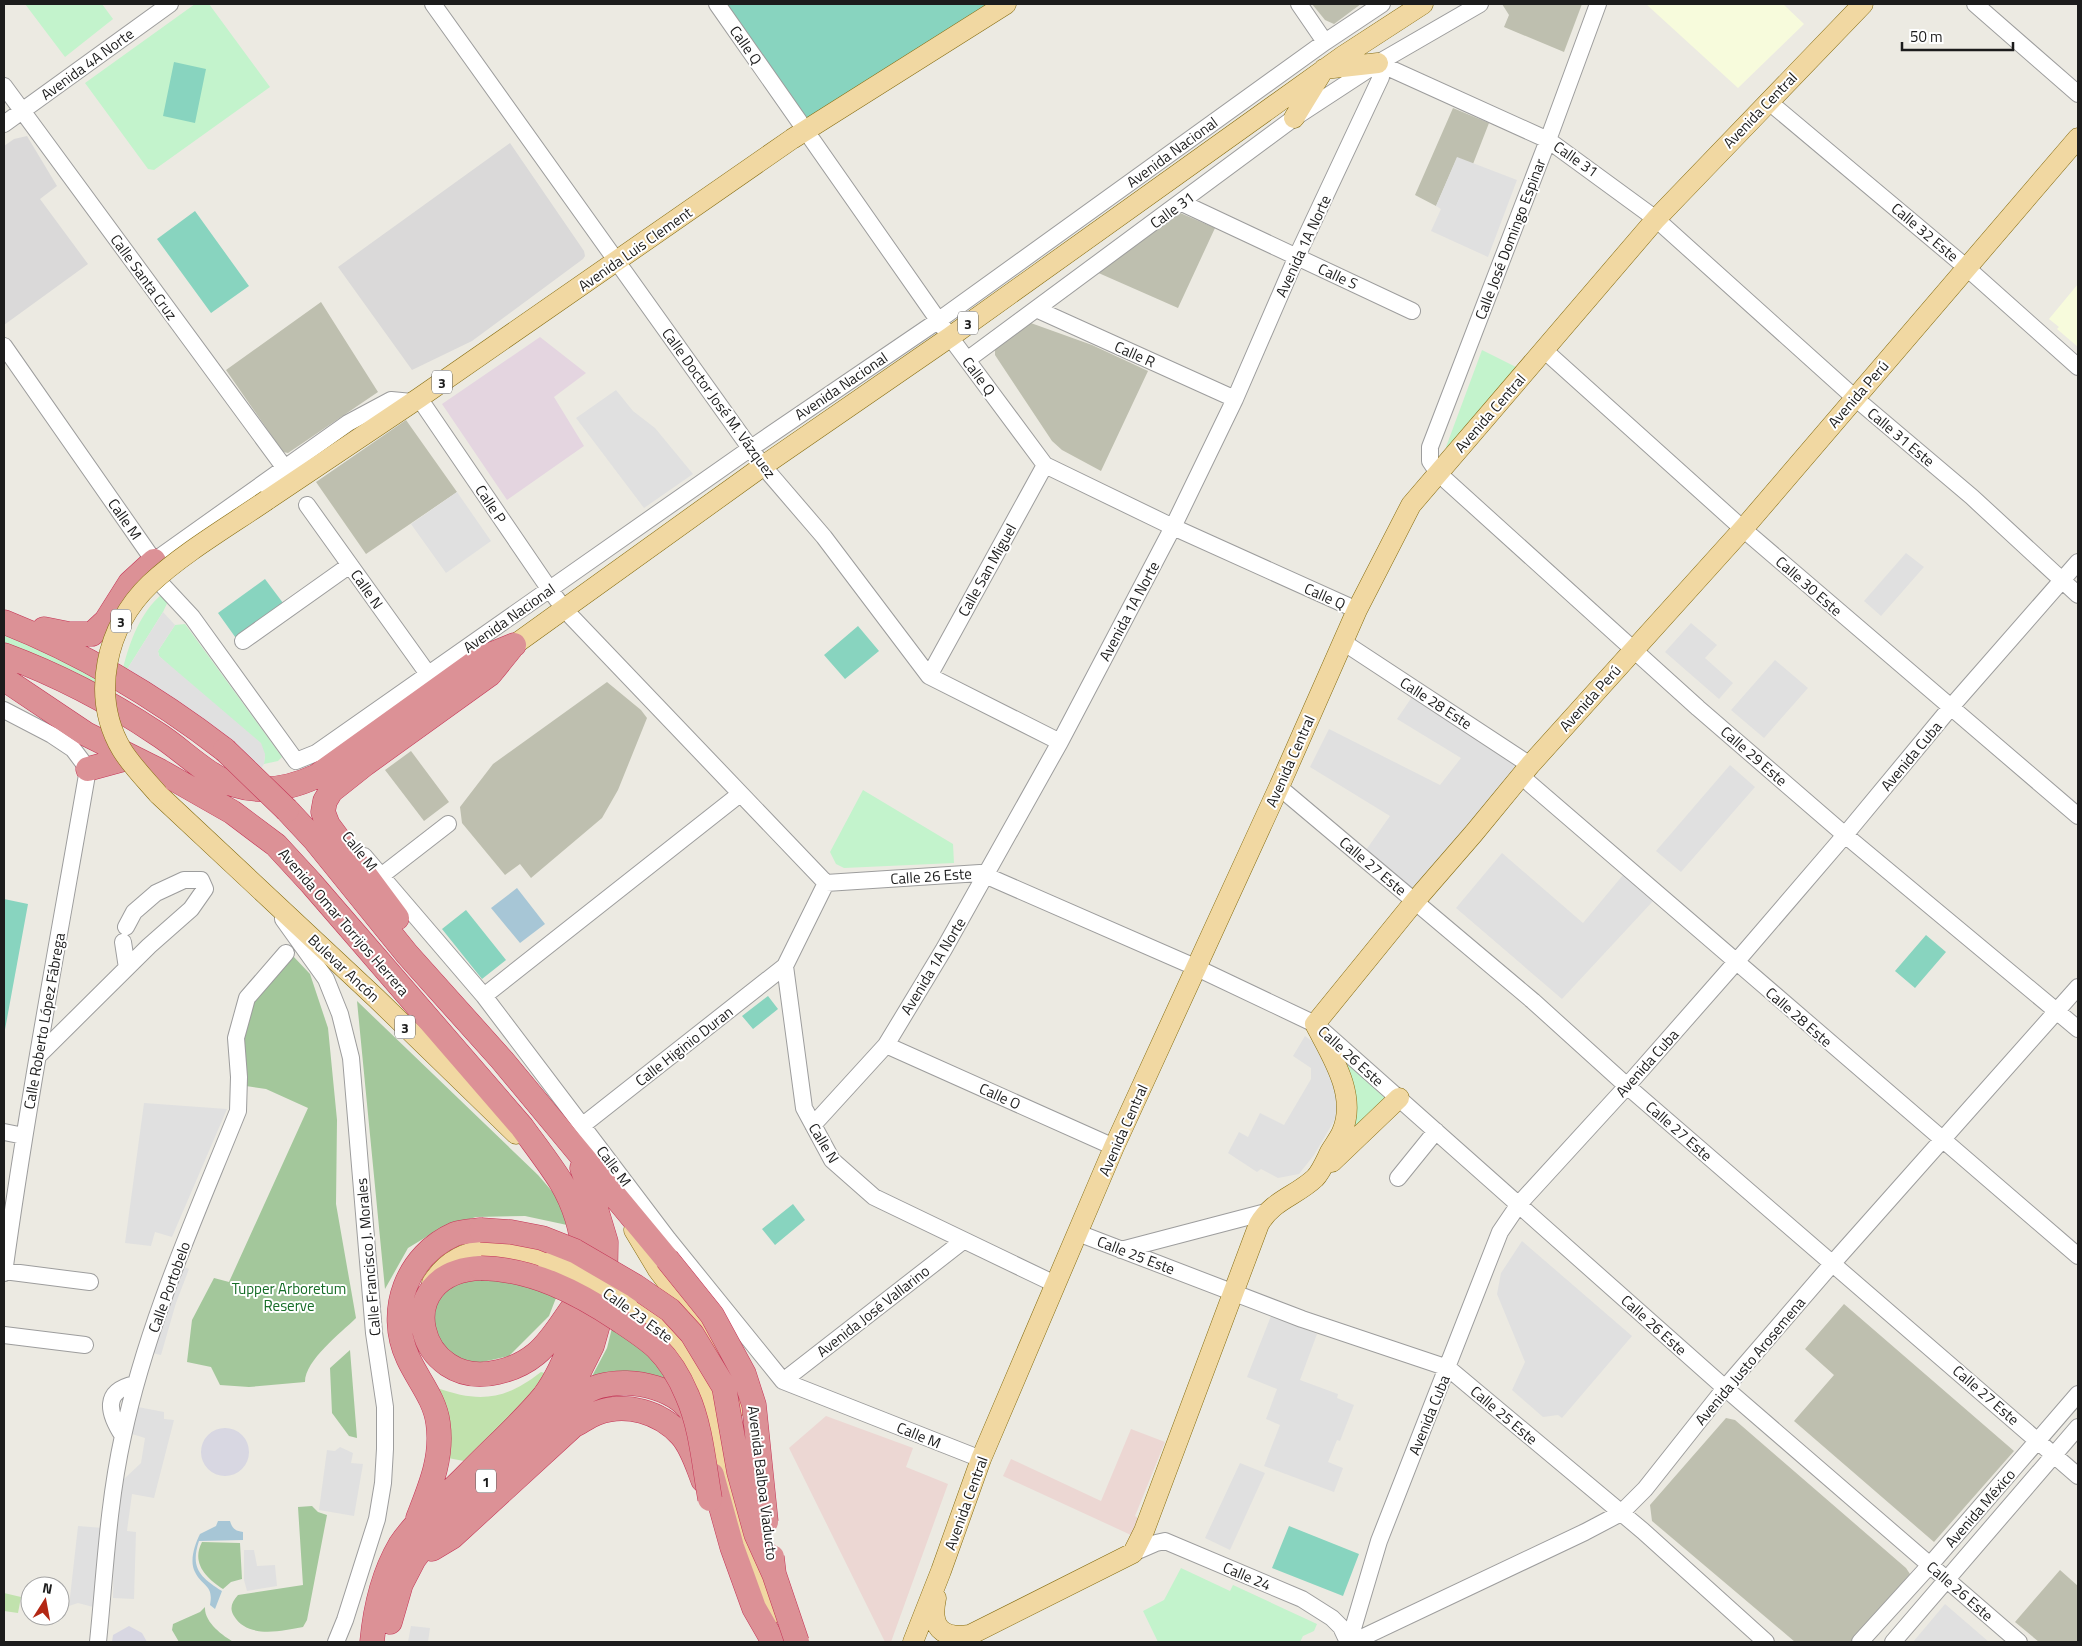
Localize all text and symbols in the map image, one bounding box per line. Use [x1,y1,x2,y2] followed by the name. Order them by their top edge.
[1902,20,2013,52] scale bar
[724,21,768,69] street label: Calle Q
[36,22,138,106] street label: Avenida 4A Norte
[1910,25,1943,48] text: 50 m
[1718,67,1802,153] street label: Avenida Central
[1122,111,1222,193] street label: Avenida Nacional
[1549,135,1603,183] street label: Calle 31
[1469,155,1551,323] street label: Calle José Domingo Espinar
[1145,186,1199,234] street label: Calle 31
[1269,191,1337,301] street label: Avenida 1A Norte
[1886,197,1964,267] street label: Calle 32 Este
[573,201,697,297] street label: Avenida Luis Clement
[105,229,183,325] street label: Calle Santa Cruz
[1314,257,1362,295] street label: Calle S
[958,312,978,334] road number: 3
[656,323,782,483] street label: Calle Doctor José M. Vázquez
[1111,335,1159,373] street label: Calle R
[790,346,892,426] street label: Avenida Nacional
[957,352,1001,400] street label: Calle Q
[1822,355,1894,433] street label: Avenida Perú
[1449,368,1531,458] street label: Avenida Central
[432,371,452,394] road number: 3
[1862,402,1940,472] street label: Calle 31 Este
[470,480,512,528] street label: Calle P
[102,494,148,544] street label: Calle M
[952,519,1022,621] street label: Calle San Miguel
[1771,551,1847,621] street label: Calle 30 Este
[1093,557,1165,665] street label: Avenida 1A Norte
[345,565,389,613] street label: Calle N
[1301,577,1350,615] street label: Calle Q
[458,578,560,658] street label: Avenida Nacional
[111,610,131,632] road number: 3
[1554,659,1626,737] street label: Avenida Perú
[1395,671,1477,735] street label: Calle 28 Este
[1259,711,1321,811] street label: Avenida Central
[1875,716,1947,796] street label: Avenida Cuba
[1716,721,1792,791] street label: Calle 29 Este
[337,826,383,876] street label: Calle M
[1334,831,1412,901] street label: Calle 27 Este
[273,843,415,1001] street label: Avenida Omar Torrijos Herrera
[889,862,973,890] street label: Calle 26 Este
[895,913,971,1019] street label: Avenida 1A Norte
[303,929,385,1007] street label: Bulevar Ancón
[17,930,71,1111] street label: Calle Roberto López Fábrega
[1761,982,1837,1052] street label: Calle 28 Este
[630,1000,738,1092] street label: Calle Higinio Duran
[395,1016,415,1038] road number: 3
[1313,1020,1389,1092] street label: Calle 26 Este
[1610,1023,1684,1102] street label: Avenida Cuba
[976,1077,1025,1115] street label: Calle O
[1092,1080,1154,1180] street label: Avenida Central
[1641,1096,1717,1166] street label: Calle 27 Este
[803,1118,845,1168] street label: Calle N
[591,1141,637,1191] street label: Calle M
[350,1177,386,1337] street label: Calle Francisco J. Morales
[1094,1230,1178,1280] street label: Calle 25 Este
[142,1238,196,1336] street label: Calle Portobelo
[811,1259,935,1363] street label: Avenida José Vallarino
[232,1277,346,1317] park label: Tupper Arboretum Reserve
[598,1282,678,1348] street label: Calle 23 Este
[1616,1289,1692,1361] street label: Calle 26 Este
[1689,1291,1811,1430] street label: Avenida Justo Arosemena
[1948,1360,2024,1430] street label: Calle 27 Este
[1402,1371,1456,1459] street label: Avenida Cuba
[1465,1380,1543,1450] street label: Calle 25 Este
[742,1404,784,1562] street label: Avenida Balboa Viaducto
[893,1416,945,1454] street label: Calle M
[938,1453,994,1553] street label: Avenida Central
[1939,1463,2021,1552] street label: Avenida México
[476,1470,496,1492] road number: 1
[1219,1556,1275,1596] street label: Calle 24
[1922,1556,1998,1626] street label: Calle 26 Este
[20,1576,70,1626] north arrow
[41,1577,54,1599] text: N

